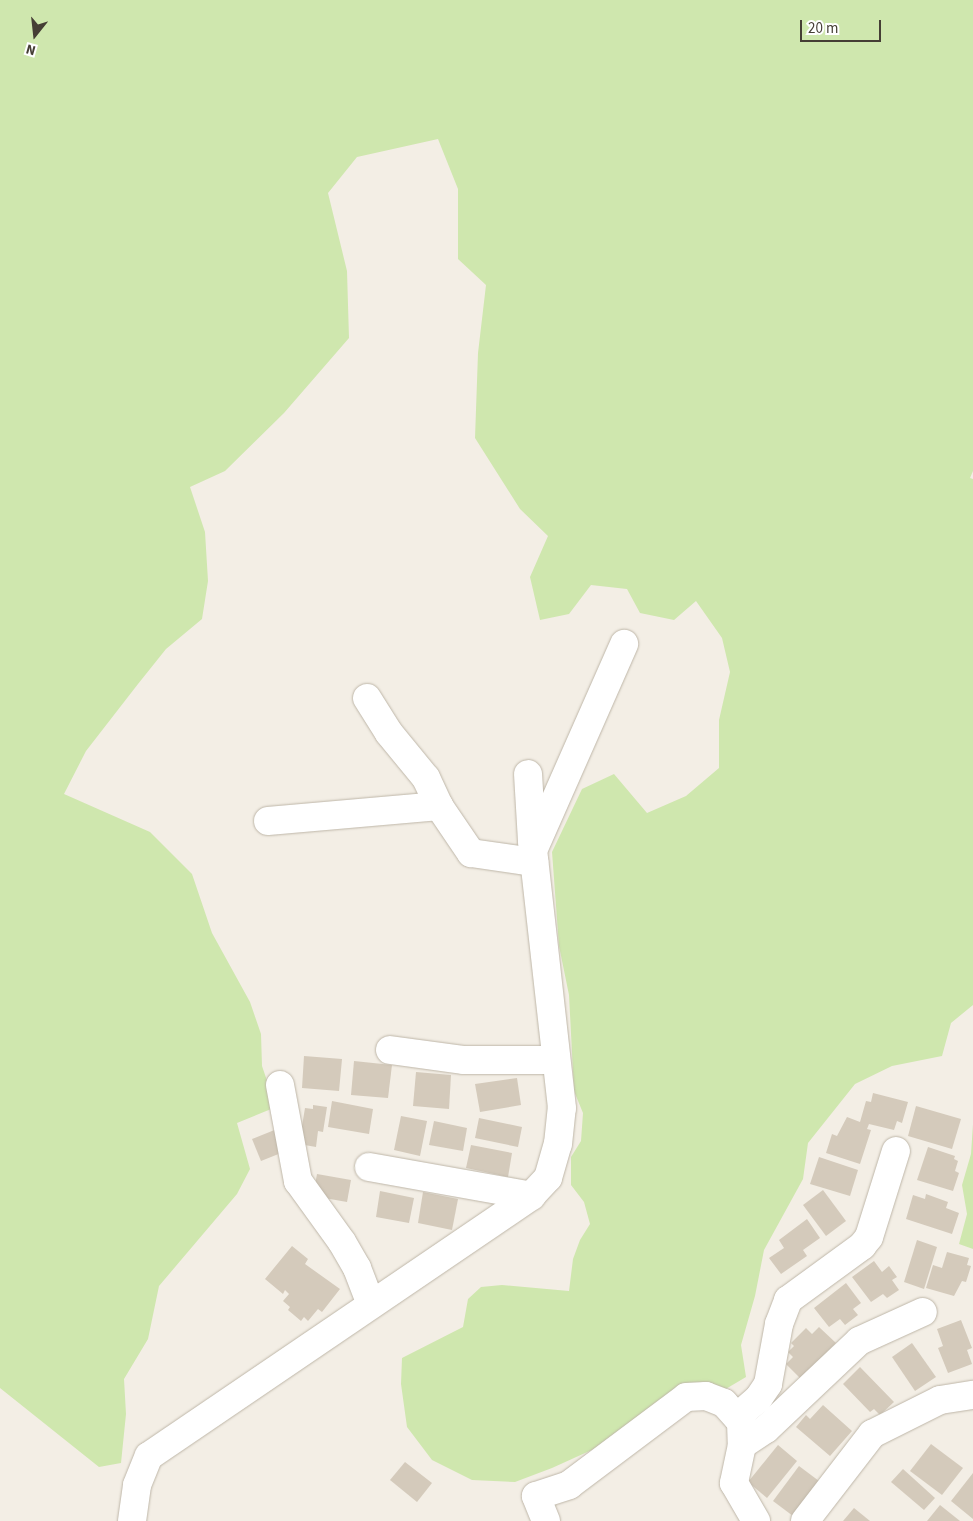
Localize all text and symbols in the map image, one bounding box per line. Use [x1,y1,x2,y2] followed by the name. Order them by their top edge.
[10,10,60,60] north arrow
[803,10,884,42] scale bar
[808,18,838,39] text: 20 m
[24,39,38,60] text: N

